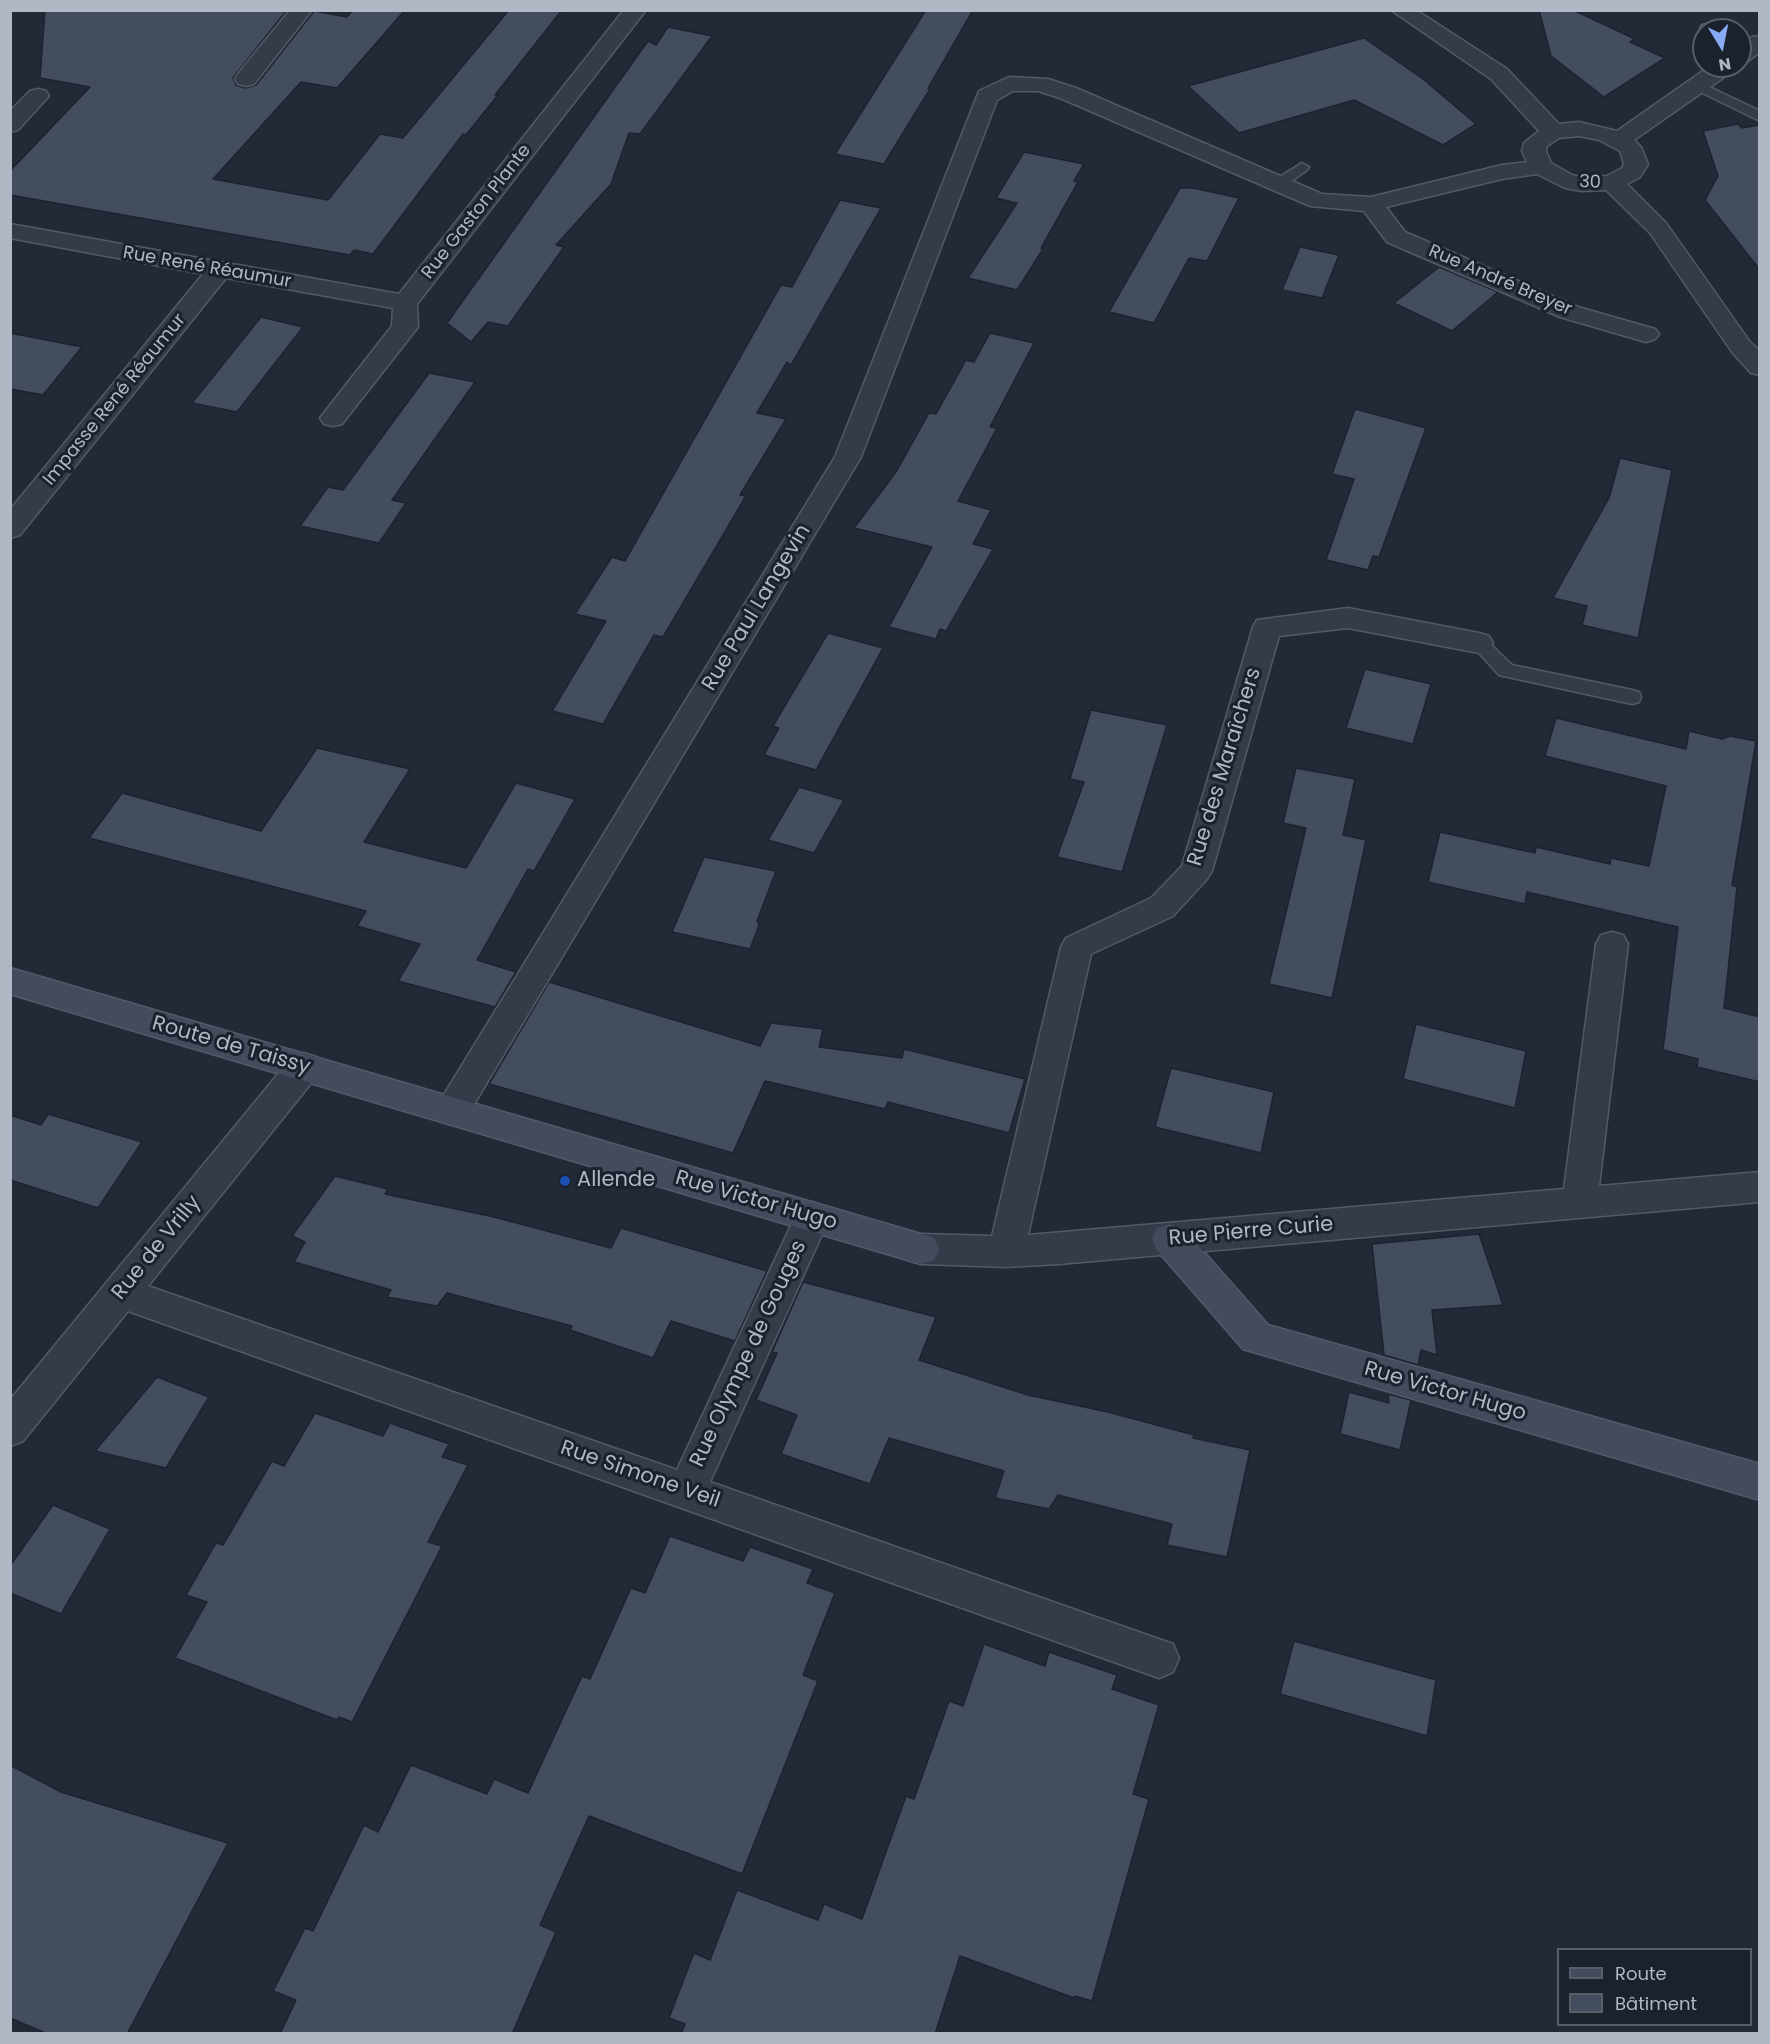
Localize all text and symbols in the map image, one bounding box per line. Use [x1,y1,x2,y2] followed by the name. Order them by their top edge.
[1692,18,1752,78] north arrow
[1717,52,1733,77] text: N
[418,140,536,284] street label: Rue Gaston Plante
[1579,172,1601,194] street label: 30
[1425,241,1575,321] street label: Rue André Breyer
[121,243,293,293] street label: Rue René Réaumur
[39,310,191,490] street label: Impasse René Réaumur
[697,520,817,696] street label: Rue Paul Langevin
[1183,665,1267,869] street label: Rue des Maraîchers
[149,1011,313,1081] street label: Route de Taissy
[672,1166,840,1236] street label: Rue Victor Hugo
[577,1168,655,1194] place label: Allende
[558,1174,572,1188] marker: Allende
[107,1191,207,1305] street label: Rue de Vrilly
[1168,1212,1334,1252] street label: Rue Pierre Curie
[685,1237,813,1471] street label: Rue Olympe de Gouges
[1361,1357,1529,1427] street label: Rue Victor Hugo
[557,1436,723,1514] street label: Rue Simone Veil
[1557,1948,1752,2026] legend
[1615,1961,1667,1986] text: Route
[1615,1991,1697,2016] text: Bâtiment

